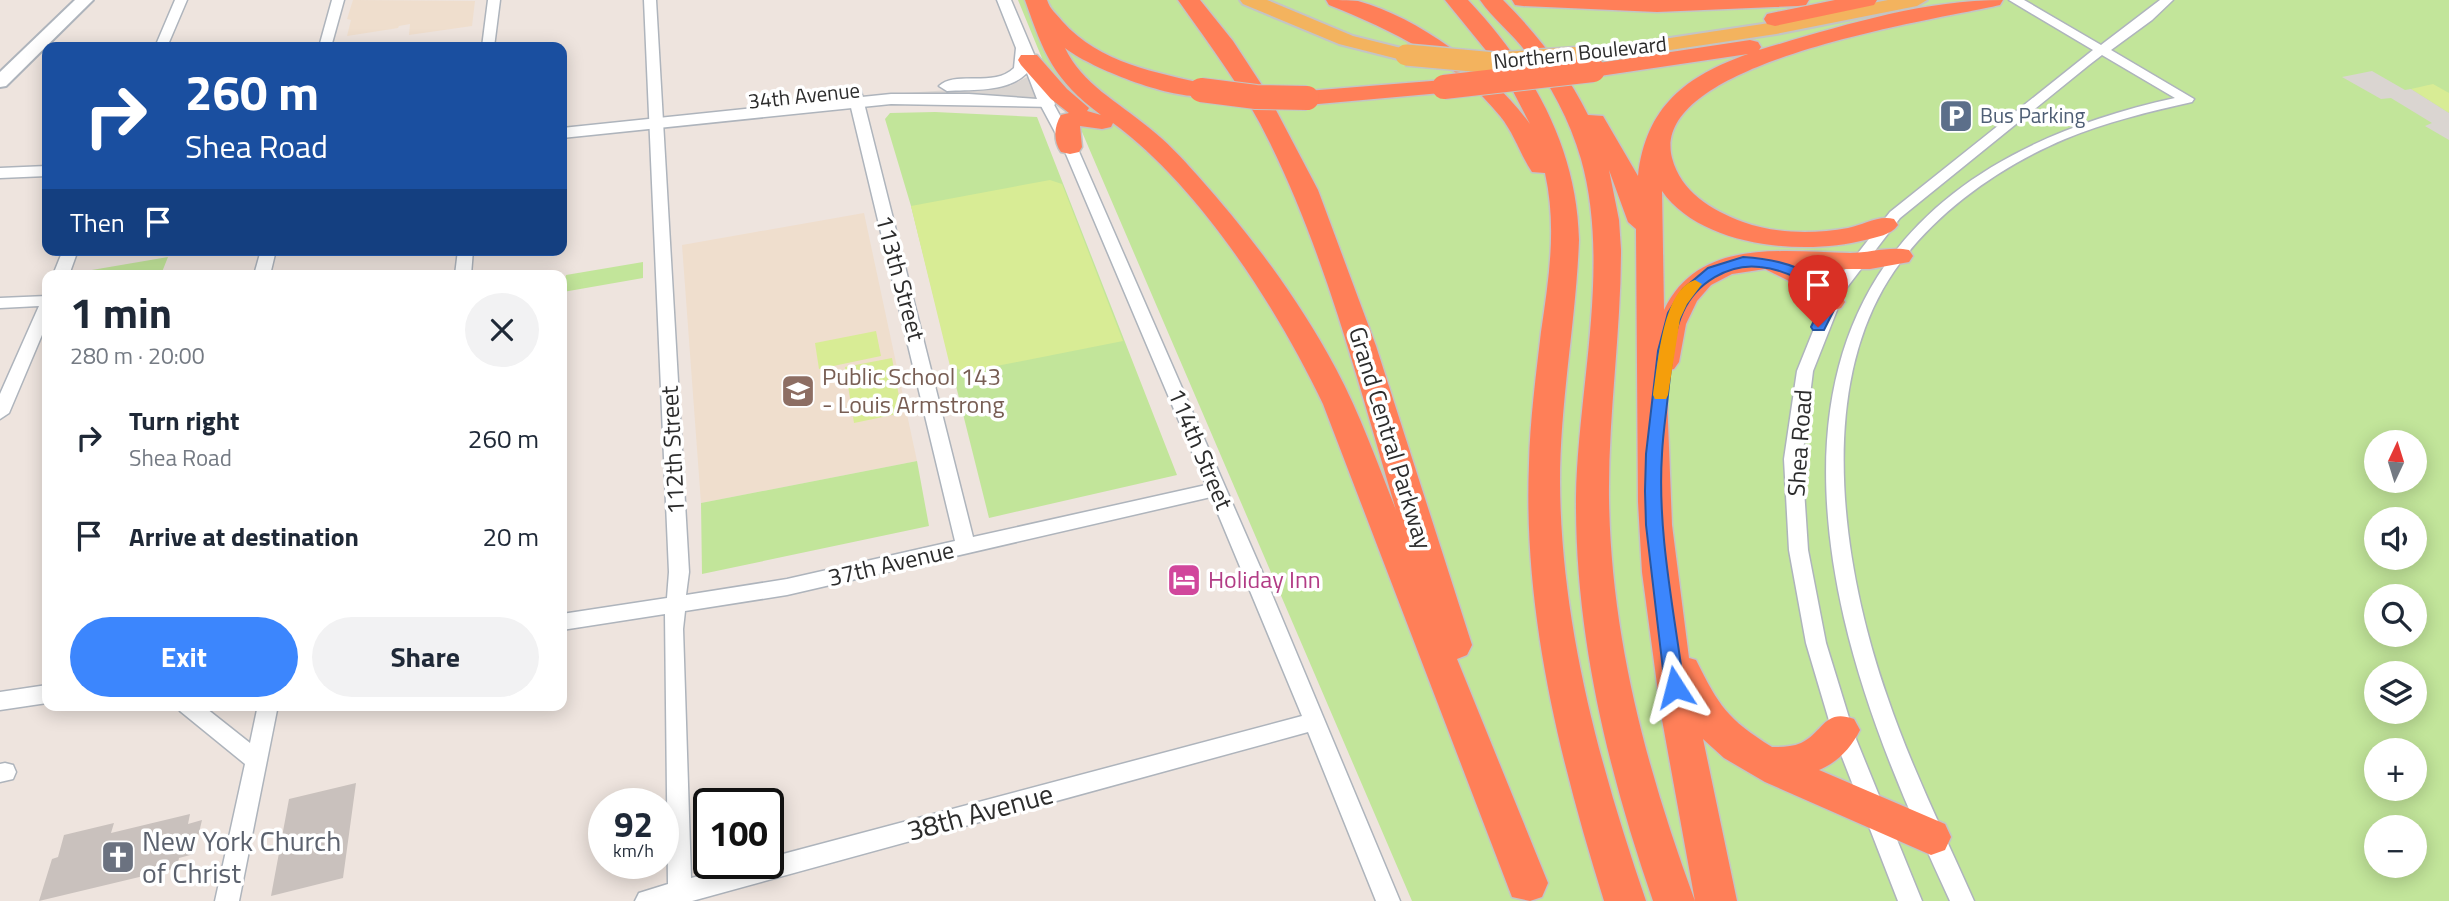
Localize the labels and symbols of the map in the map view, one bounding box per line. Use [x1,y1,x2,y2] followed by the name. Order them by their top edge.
[1492,27,1668,77] street label: Northern Boulevard
[746,73,862,117] street label: 34th Avenue
[1937,97,1975,135] parking icon: Bus Parking
[1980,99,2086,131] place label: Bus Parking
[867,211,935,345] street label: 113th Street
[1788,255,1848,327] pin
[1340,322,1442,554] street label: Grand Central Parkway
[822,358,1005,422] place label: Public School 143 - Louis Armstrong
[779,372,817,410] school or university icon: Public School 143 - Louis Armstrong
[1159,382,1243,515] street label: 114th Street
[651,384,693,515] street label: 112th Street
[1777,388,1821,498] street label: Shea Road
[2364,430,2427,494] north arrow
[824,531,957,595] street label: 37th Avenue
[1165,561,1203,599] hotel icon: Holiday Inn
[1208,561,1321,597] place label: Holiday Inn
[1638,650,1712,724] position arrow
[902,771,1058,852] street label: 38th Avenue
[693,788,784,879] speed limit sign: 100
[142,819,341,894] place label: New York Church of Christ
[99,838,137,876] church icon: New York Church of Christ

